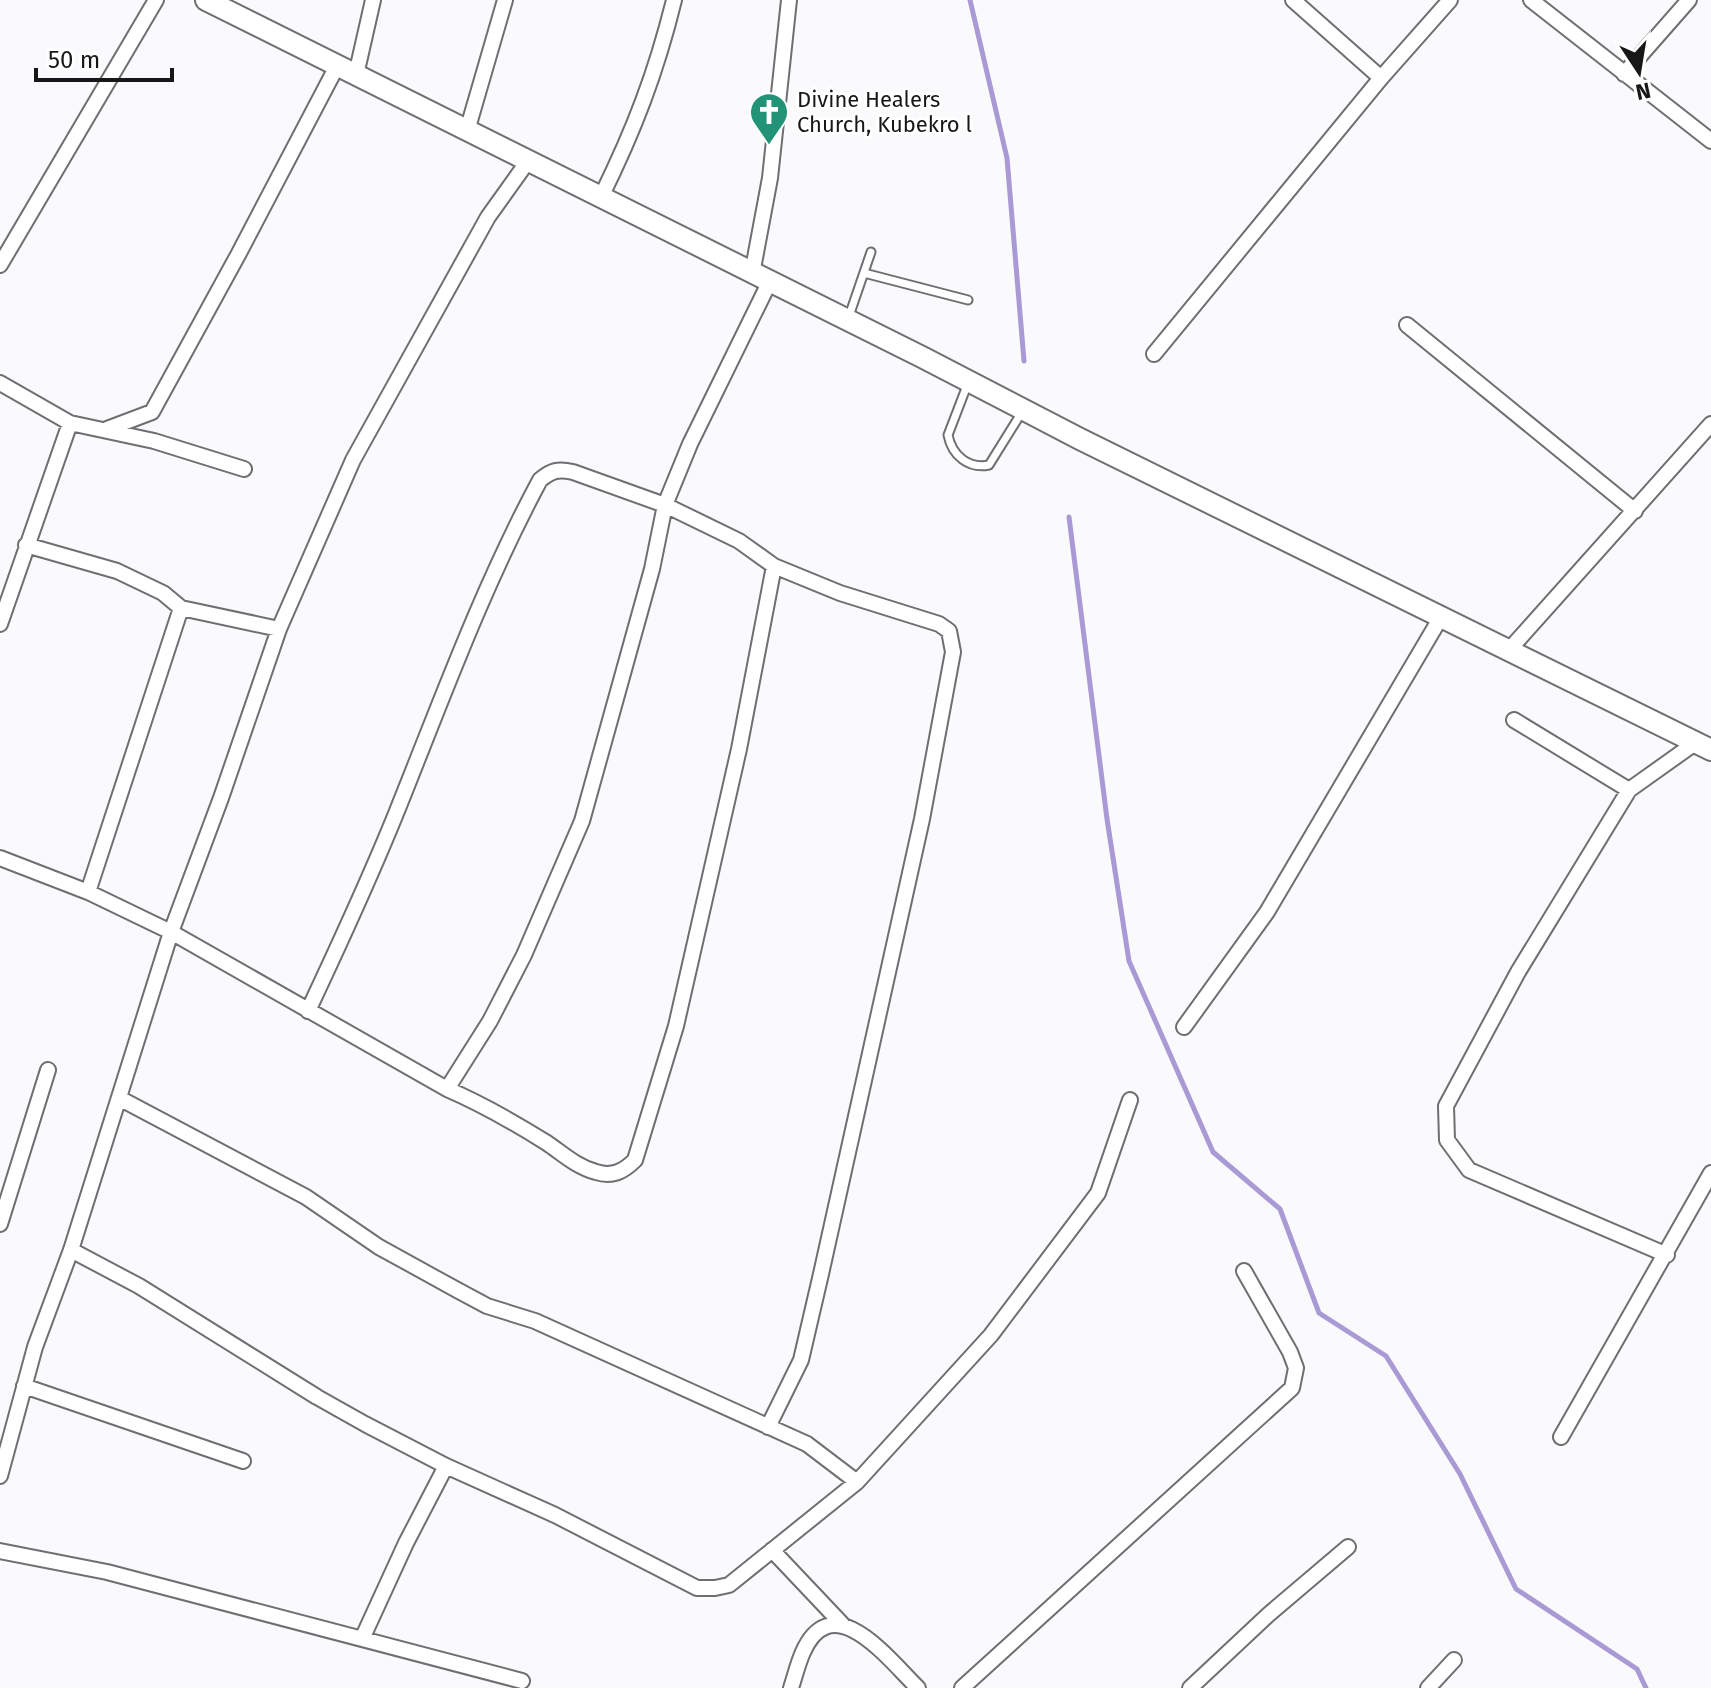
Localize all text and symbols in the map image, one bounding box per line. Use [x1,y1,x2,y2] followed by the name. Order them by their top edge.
[36,32,172,82] scale bar
[1599,32,1679,112] north arrow
[48,46,100,74] text: 50 m
[1633,76,1653,106] text: N
[797,86,972,138] place label: Divine Healers Church, Kubekro l
[748,91,790,146] church icon: Divine Healers Church, Kubekro l

